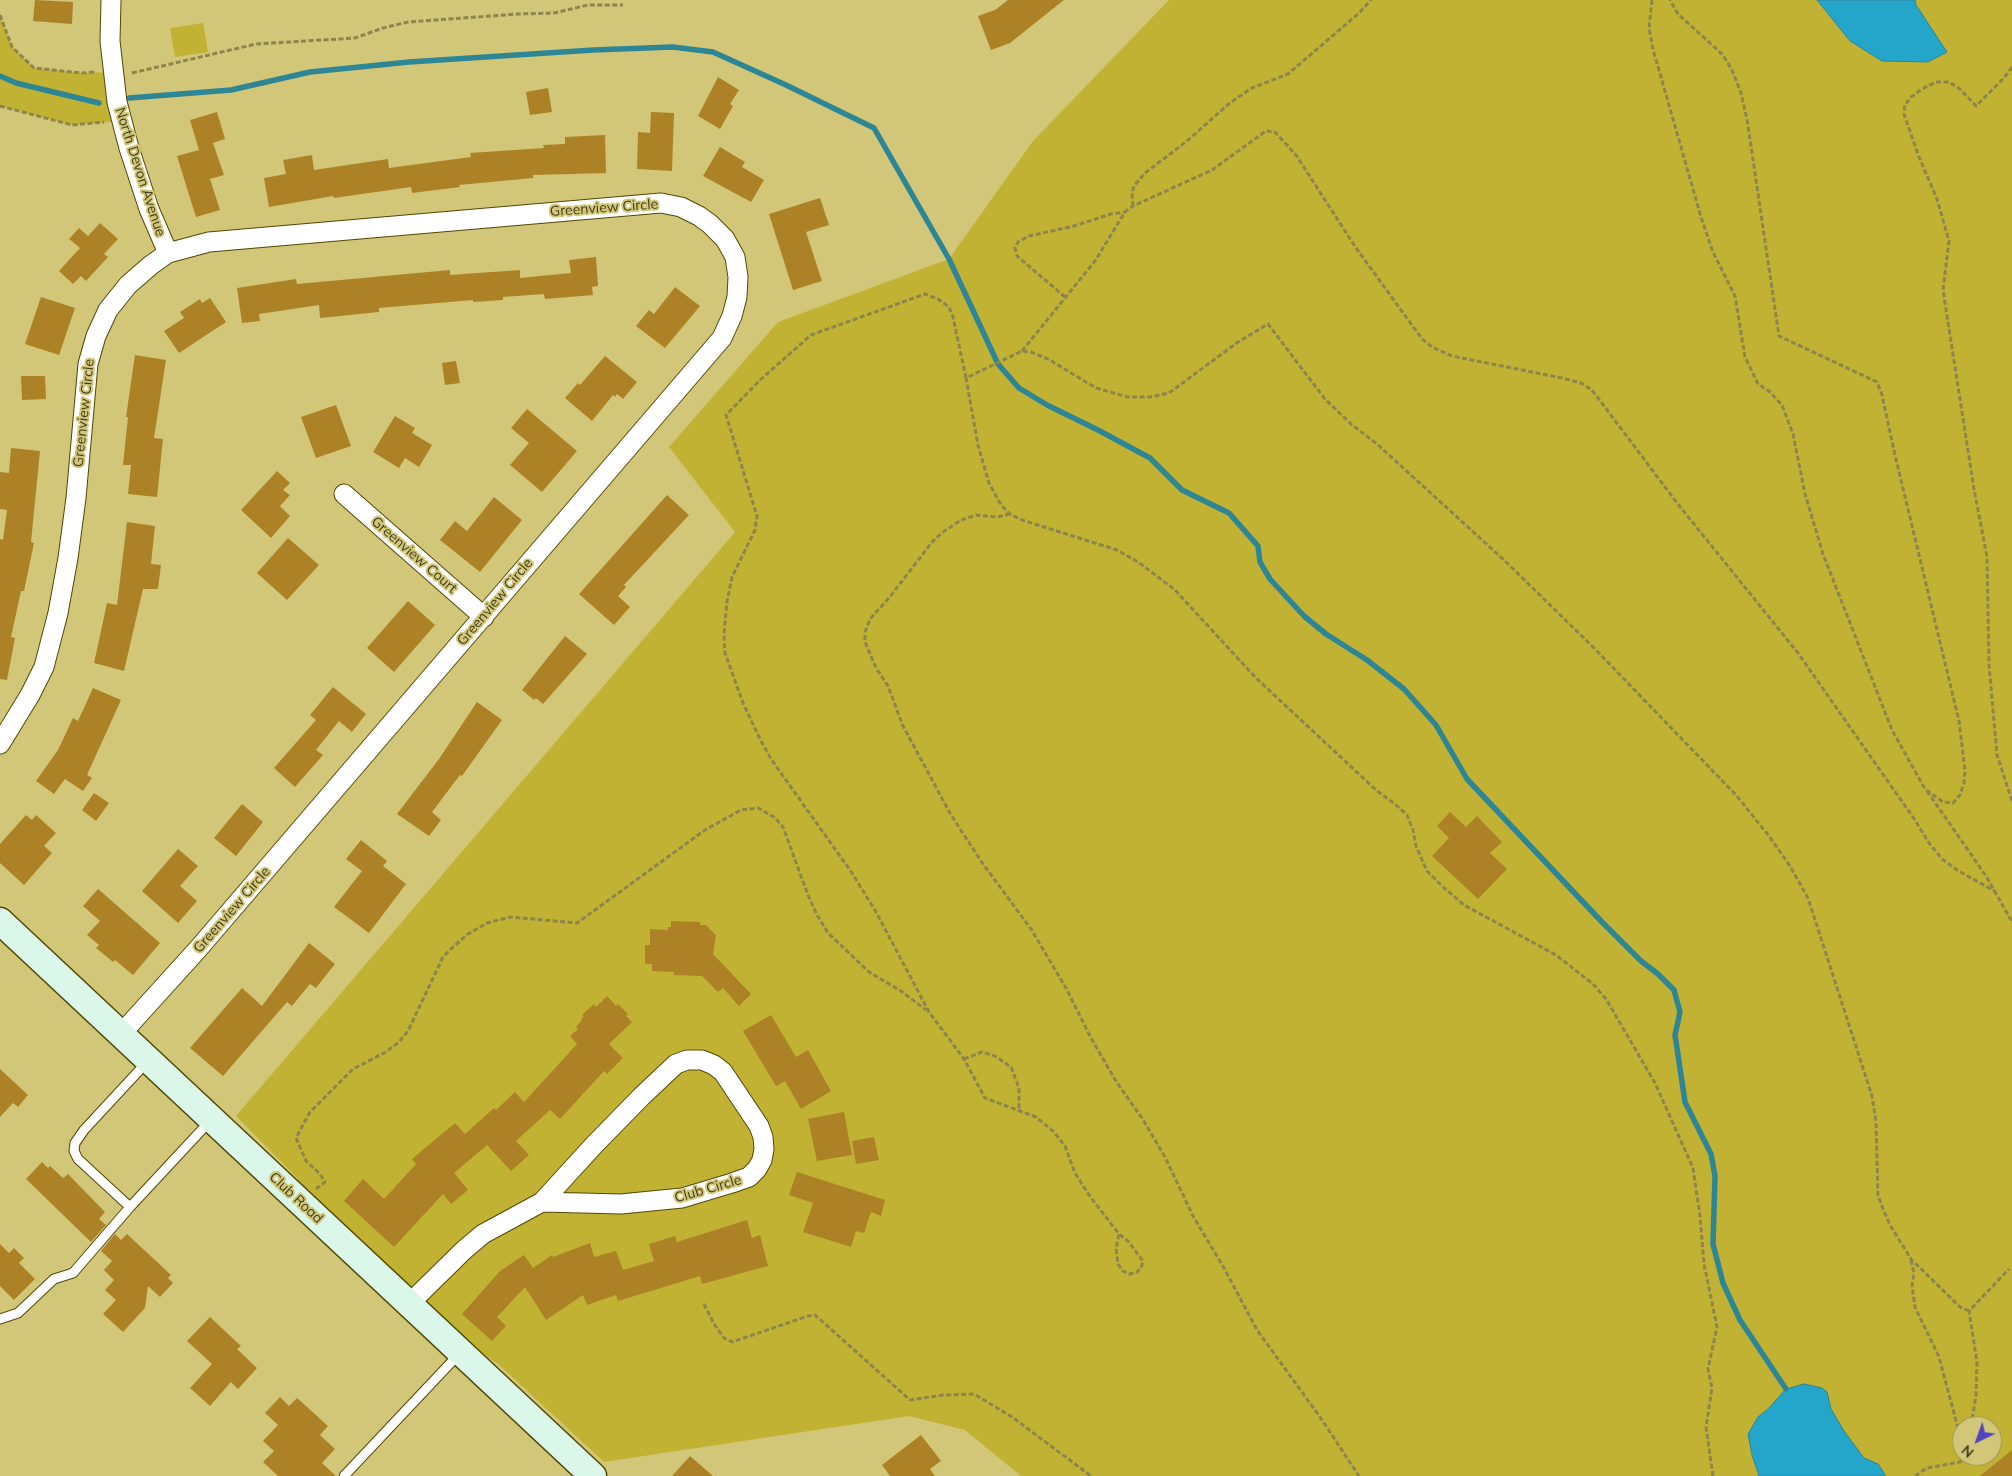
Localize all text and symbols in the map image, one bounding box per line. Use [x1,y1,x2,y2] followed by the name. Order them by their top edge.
[111,105,169,239] street label: North Devon Avenue
[549,196,659,220] street label: Greenview Circle
[70,358,98,468] street label: Greenview Circle
[368,513,460,597] street label: Greenview Court
[454,555,536,649] street label: Greenview Circle
[190,864,274,956] street label: Greenview Circle
[266,1169,326,1227] street label: Club Road
[673,1171,743,1207] street label: Club Circle
[1952,1416,2002,1466] north arrow
[1958,1441,1978,1462] text: N

